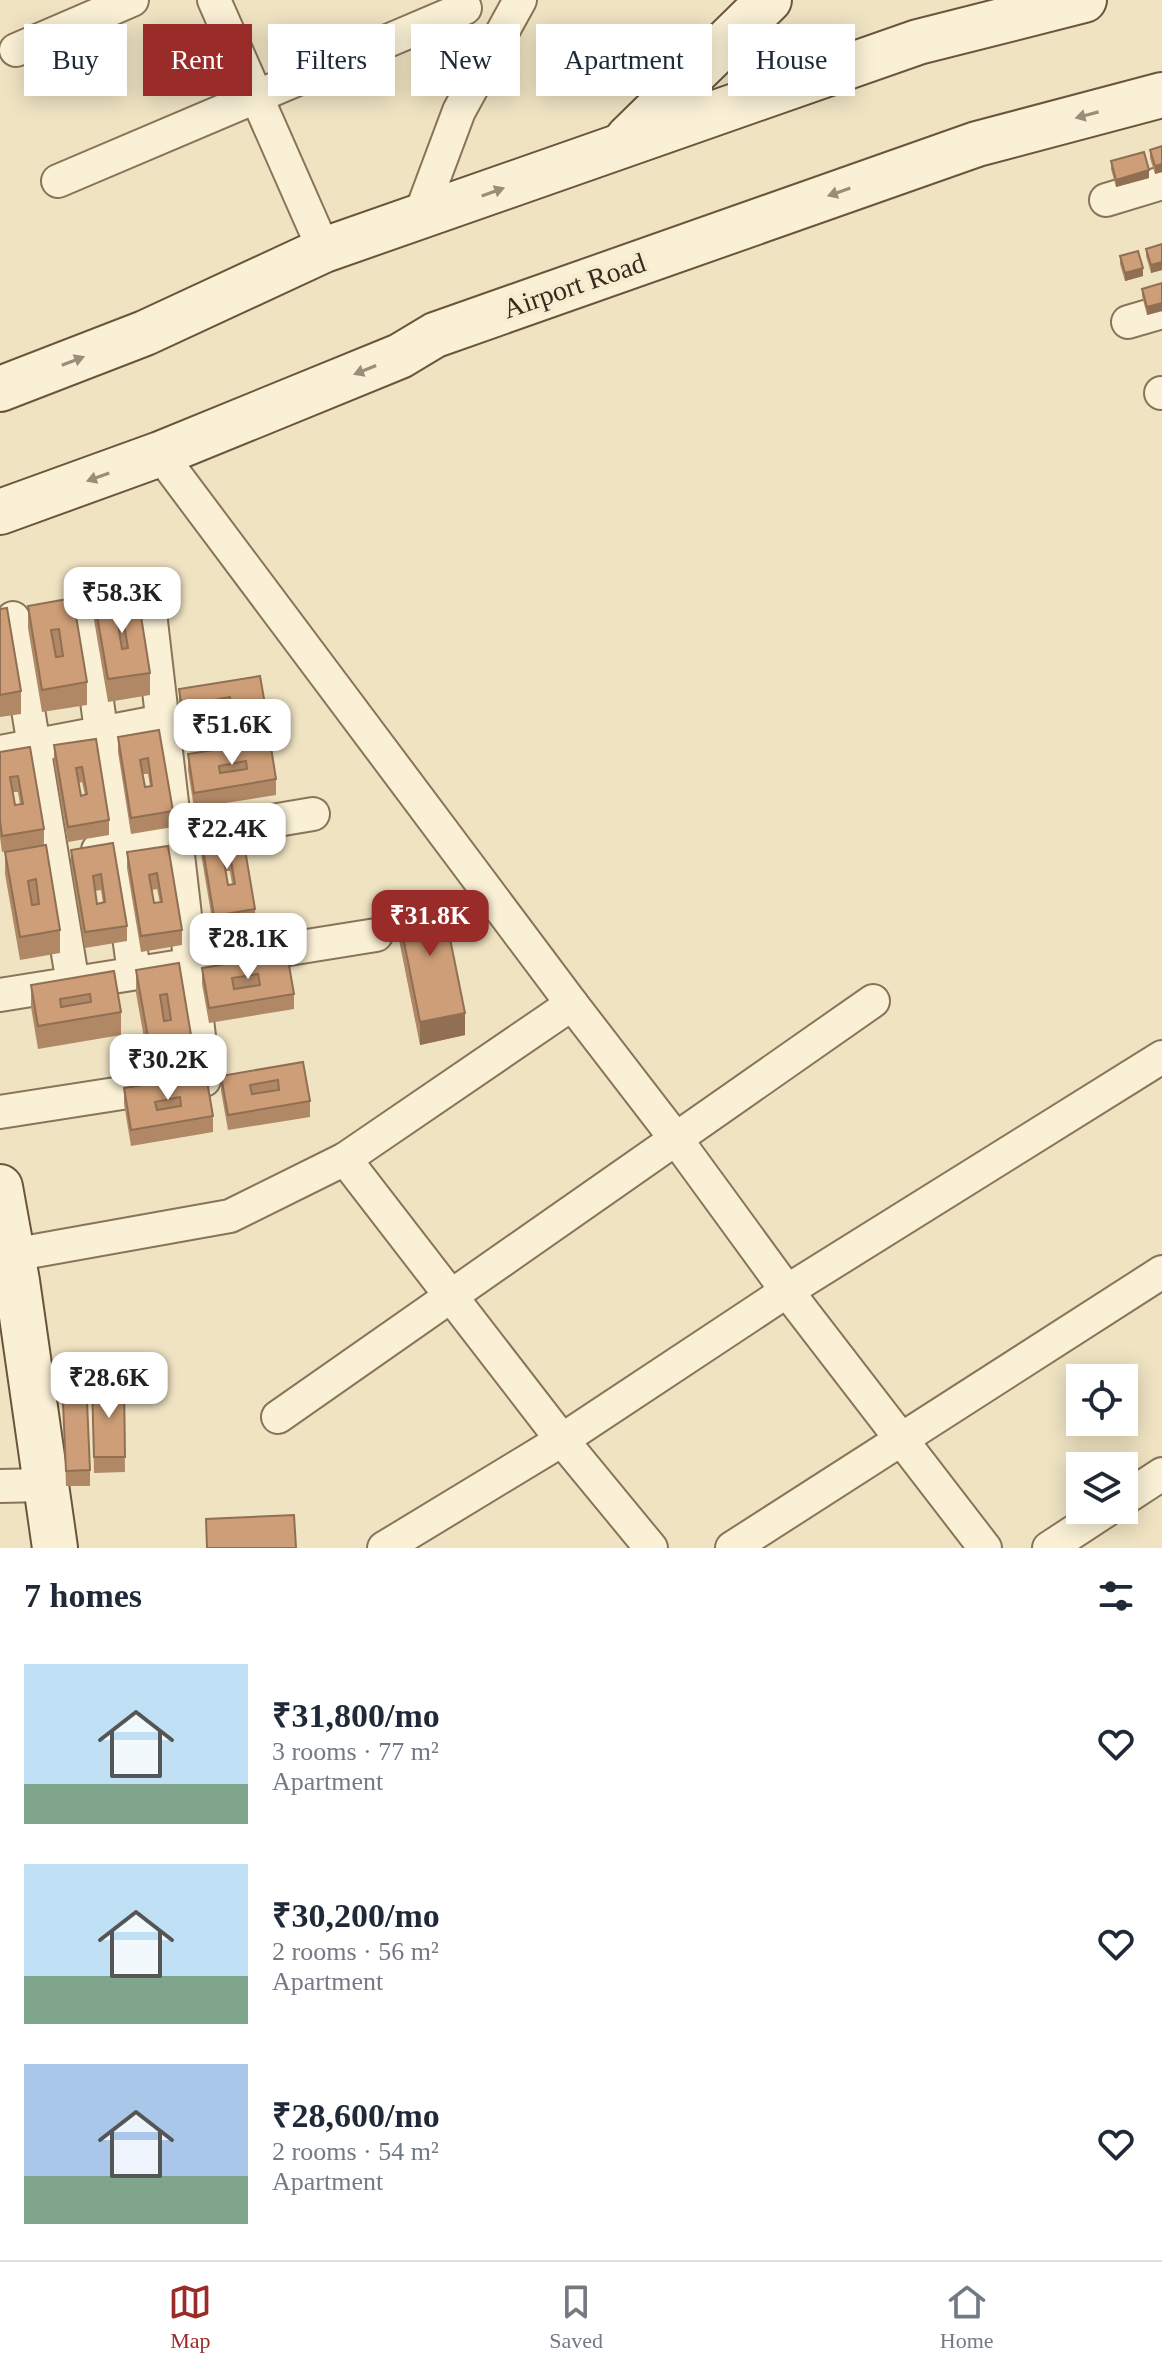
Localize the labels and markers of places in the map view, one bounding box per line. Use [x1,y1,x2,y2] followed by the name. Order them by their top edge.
[57,567,187,635] pin: ₹58.3K
[167,699,297,767] pin: ₹51.6K
[162,803,292,871] pin: ₹22.4K
[365,890,495,958] pin: ₹31.8K
[183,913,313,981] pin: ₹28.1K
[103,1034,233,1102] pin: ₹30.2K
[44,1352,174,1420] pin: ₹28.6K

